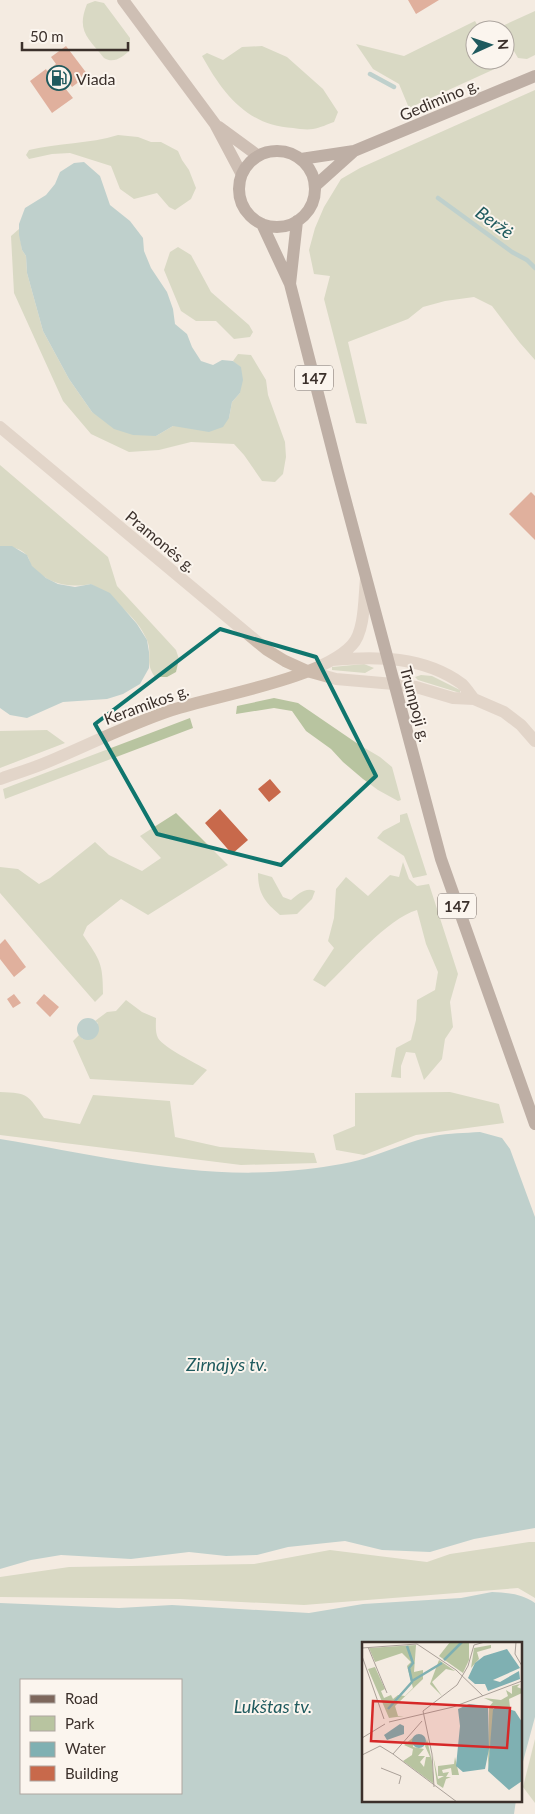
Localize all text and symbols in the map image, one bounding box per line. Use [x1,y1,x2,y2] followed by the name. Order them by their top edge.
[22,20,129,52] scale bar
[465,20,515,70] north arrow
[30,27,64,45] text: 50 m
[495,38,512,50] text: N
[46,65,72,91] fuel station icon: Viada
[76,69,116,88] place label: Viada
[397,74,481,124] street label: Gedimino g.
[472,201,518,243] water label: Beržė
[295,366,333,390] road number: 147
[122,506,200,576] street label: Pramonės g.
[397,664,435,744] street label: Trumpoji g.
[101,680,191,728] street label: Keramikos g.
[438,894,476,918] road number: 147
[185,1353,268,1375] water label: Zirnajys tv.
[362,1642,522,1802] inset map
[20,1679,182,1794] legend
[65,1689,98,1707] text: Road
[234,1695,312,1717] water label: Lukštas tv.
[65,1714,95,1732] text: Park
[65,1739,106,1757] text: Water
[65,1764,118,1782] text: Building

